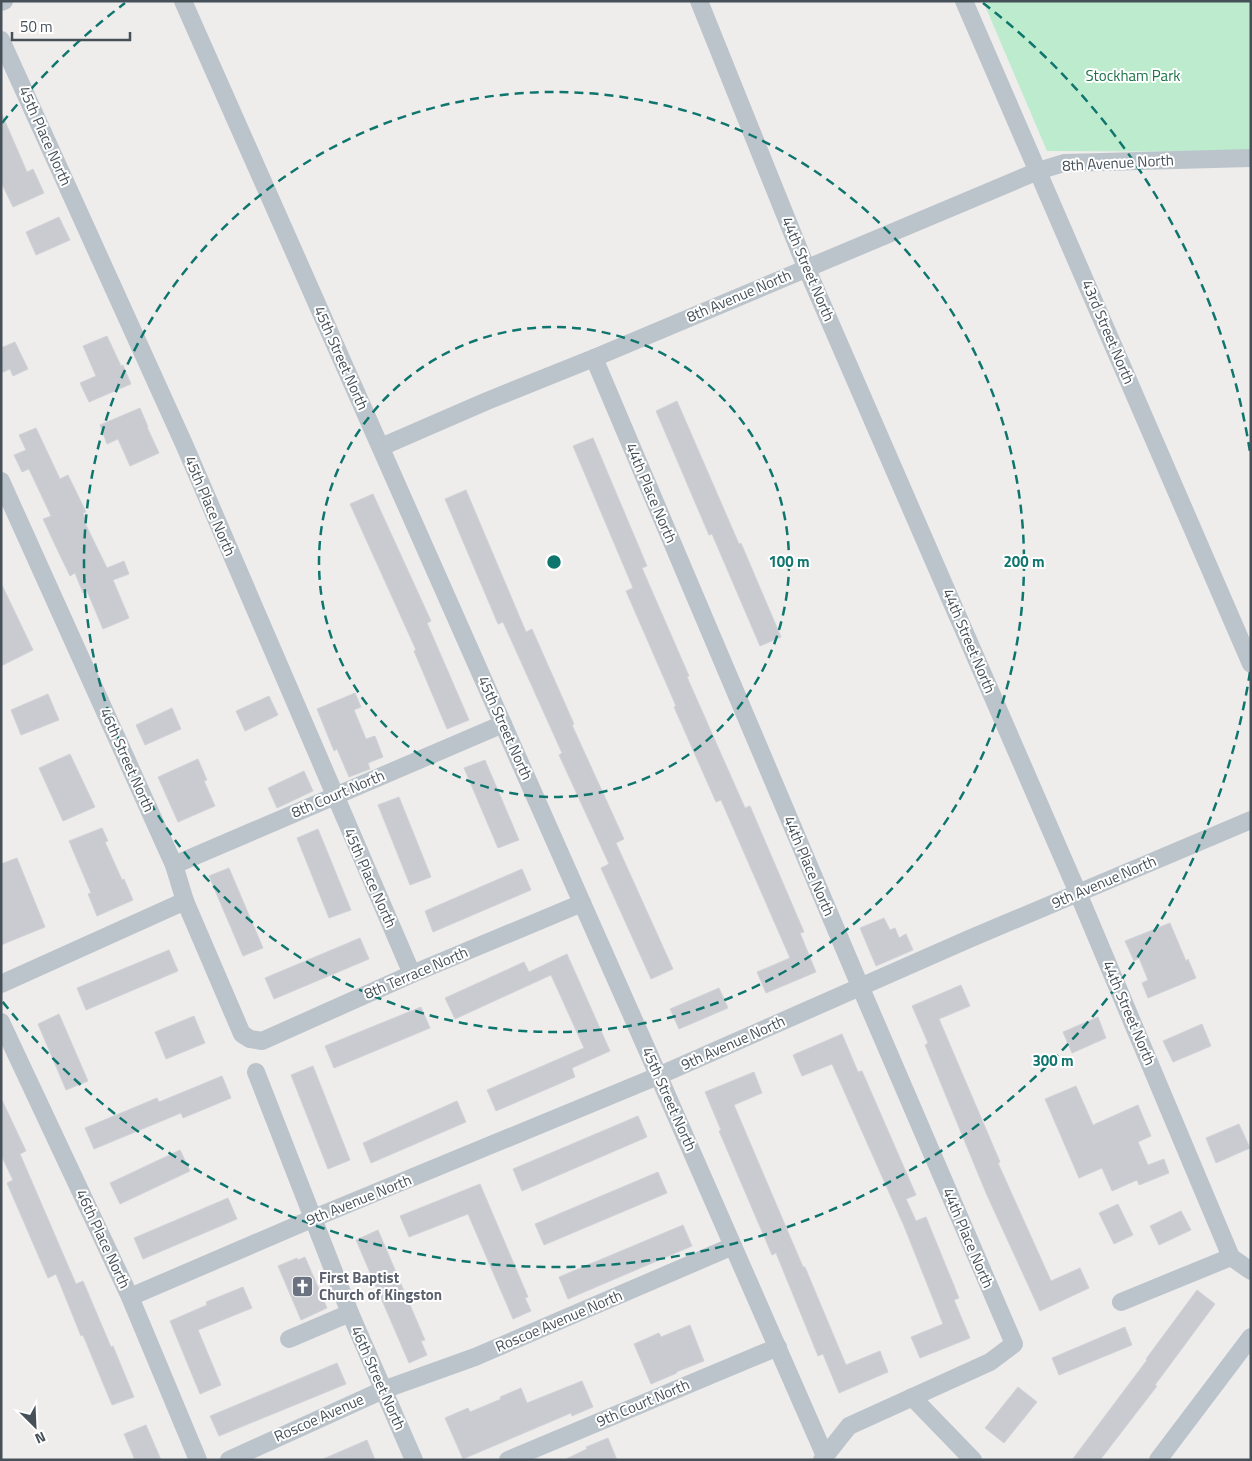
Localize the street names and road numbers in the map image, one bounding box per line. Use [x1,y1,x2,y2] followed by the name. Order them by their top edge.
[13,82,78,189] street label: 45th Place North
[1062,148,1174,177] street label: 8th Avenue North
[776,213,841,325] street label: 44th Street North
[683,263,795,328] street label: 8th Avenue North
[1076,276,1141,388] street label: 43rd Street North
[308,302,375,414] street label: 45th Street North
[620,439,683,547] street label: 44th Place North
[179,452,242,560] street label: 45th Place North
[937,585,1002,697] street label: 44th Street North
[472,672,539,784] street label: 45th Street North
[94,704,161,816] street label: 46th Street North
[288,764,388,824] street label: 8th Court North
[778,812,841,920] street label: 44th Place North
[338,824,403,931] street label: 45th Place North
[1048,849,1160,914] street label: 9th Avenue North
[360,940,471,1005] street label: 8th Terrace North
[1097,957,1162,1069] street label: 44th Street North
[677,1009,789,1076] street label: 9th Avenue North
[636,1043,703,1155] street label: 45th Street North
[303,1168,415,1231] street label: 9th Avenue North
[937,1184,1000,1292] street label: 44th Place North
[70,1185,137,1292] street label: 46th Place North
[492,1283,626,1358] street label: Roscoe Avenue North
[345,1322,412,1434] street label: 46th Street North
[593,1373,693,1433] street label: 9th Court North
[270,1387,367,1448] street label: Roscoe Avenue

